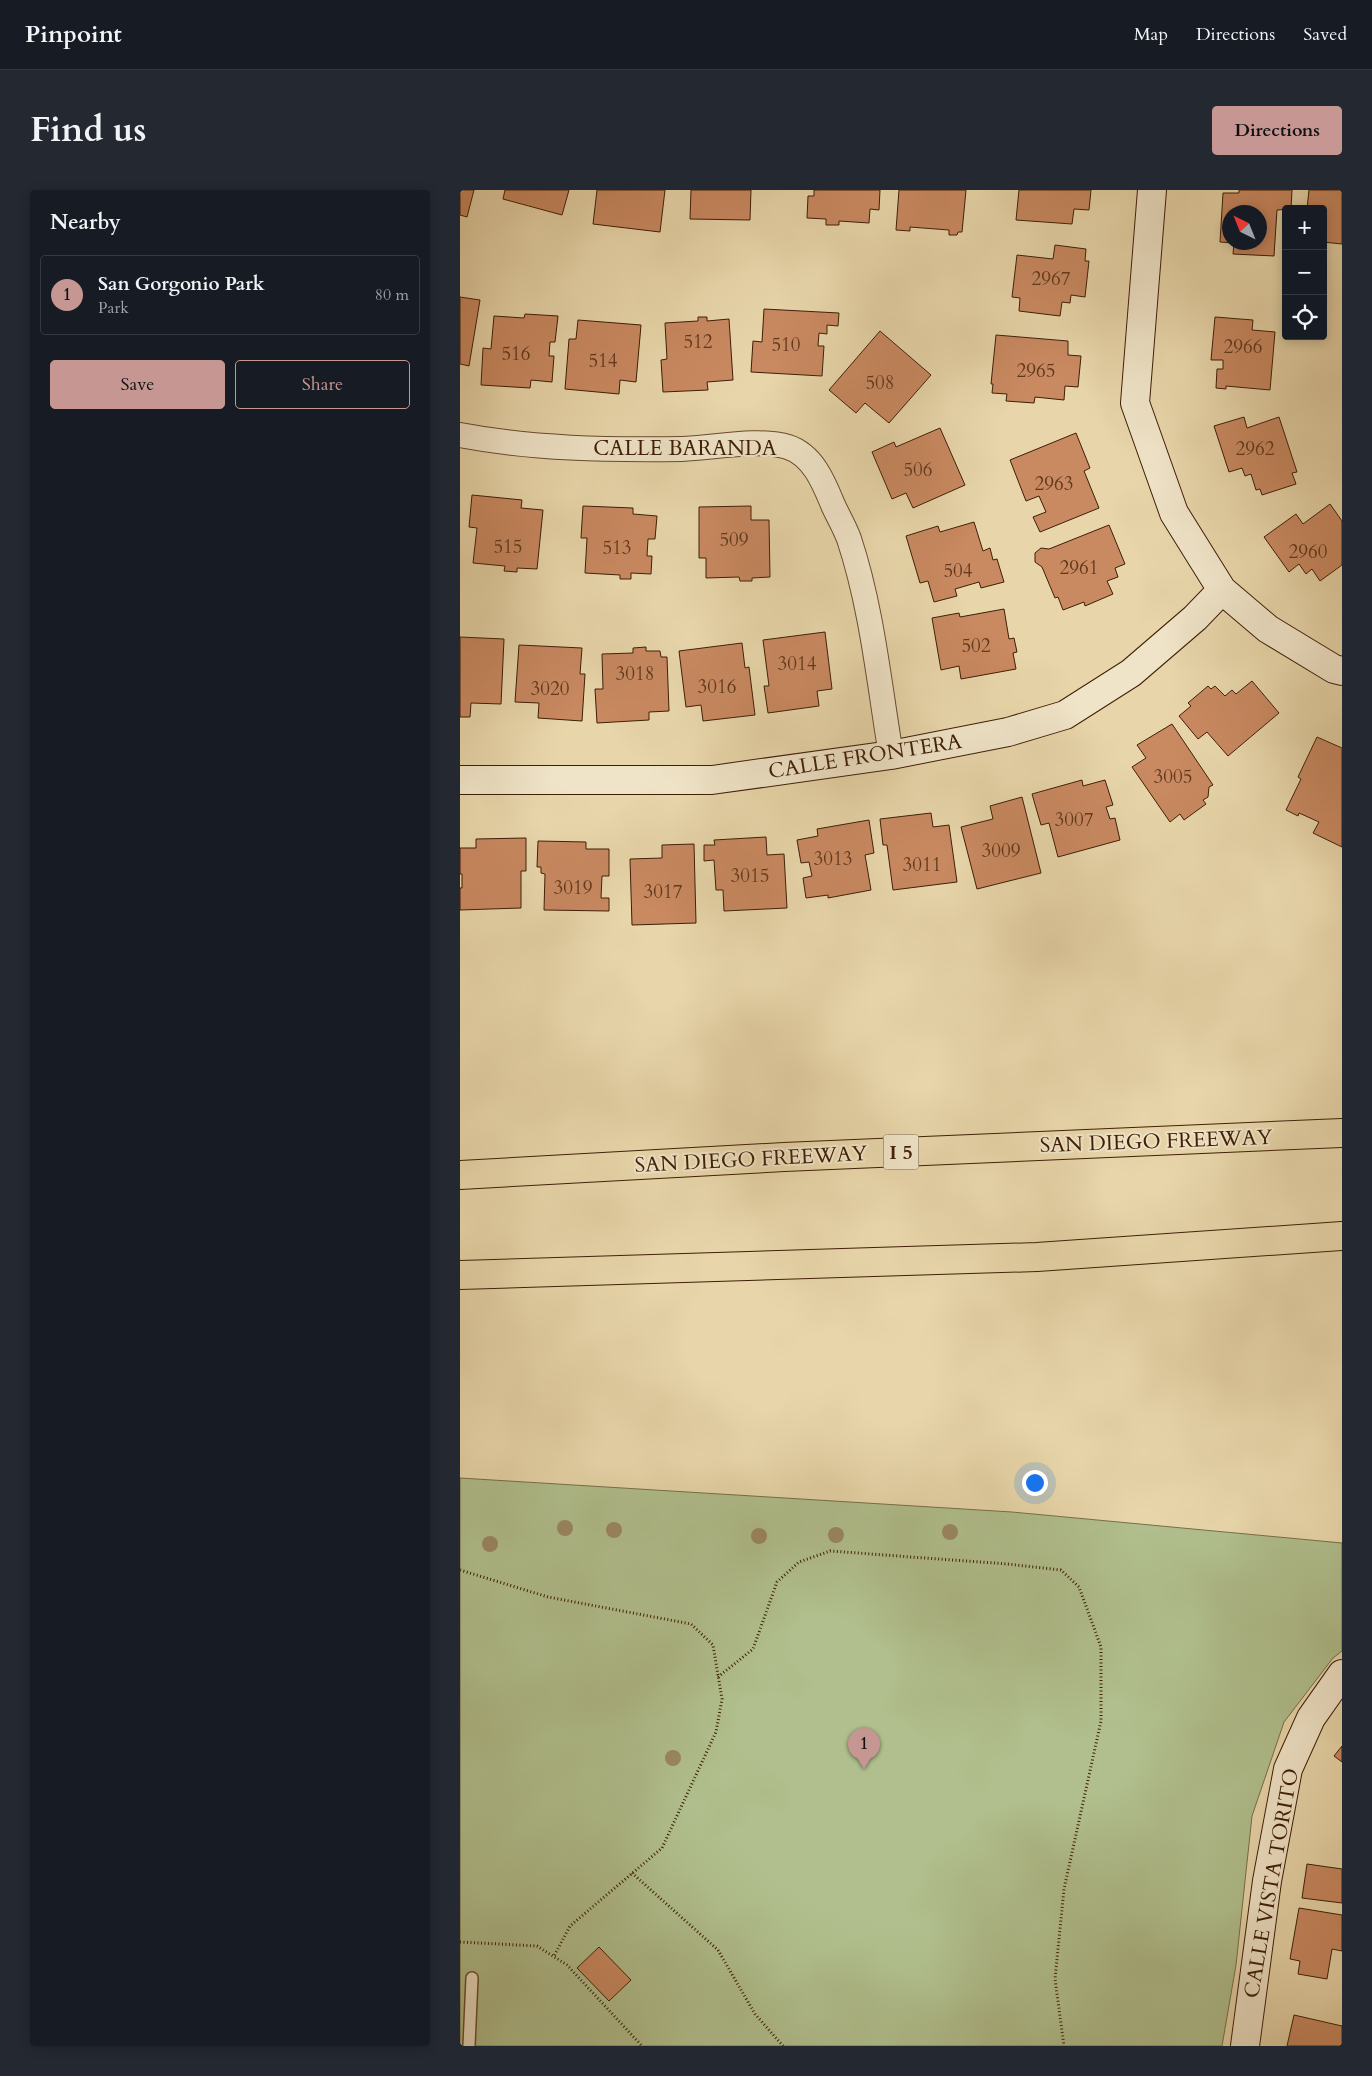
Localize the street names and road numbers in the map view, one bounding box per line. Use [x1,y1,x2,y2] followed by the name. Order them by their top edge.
[593,434,777,463] street label: CALLE BARANDA
[766,727,964,786] street label: CALLE FRONTERA
[1039,1123,1273,1160] street label: SAN DIEGO FREEWAY
[884,1134,918,1170] road number: I 5
[634,1139,868,1180] street label: SAN DIEGO FREEWAY
[1237,1766,1306,2000] street label: CALLE VISTA TORITO

